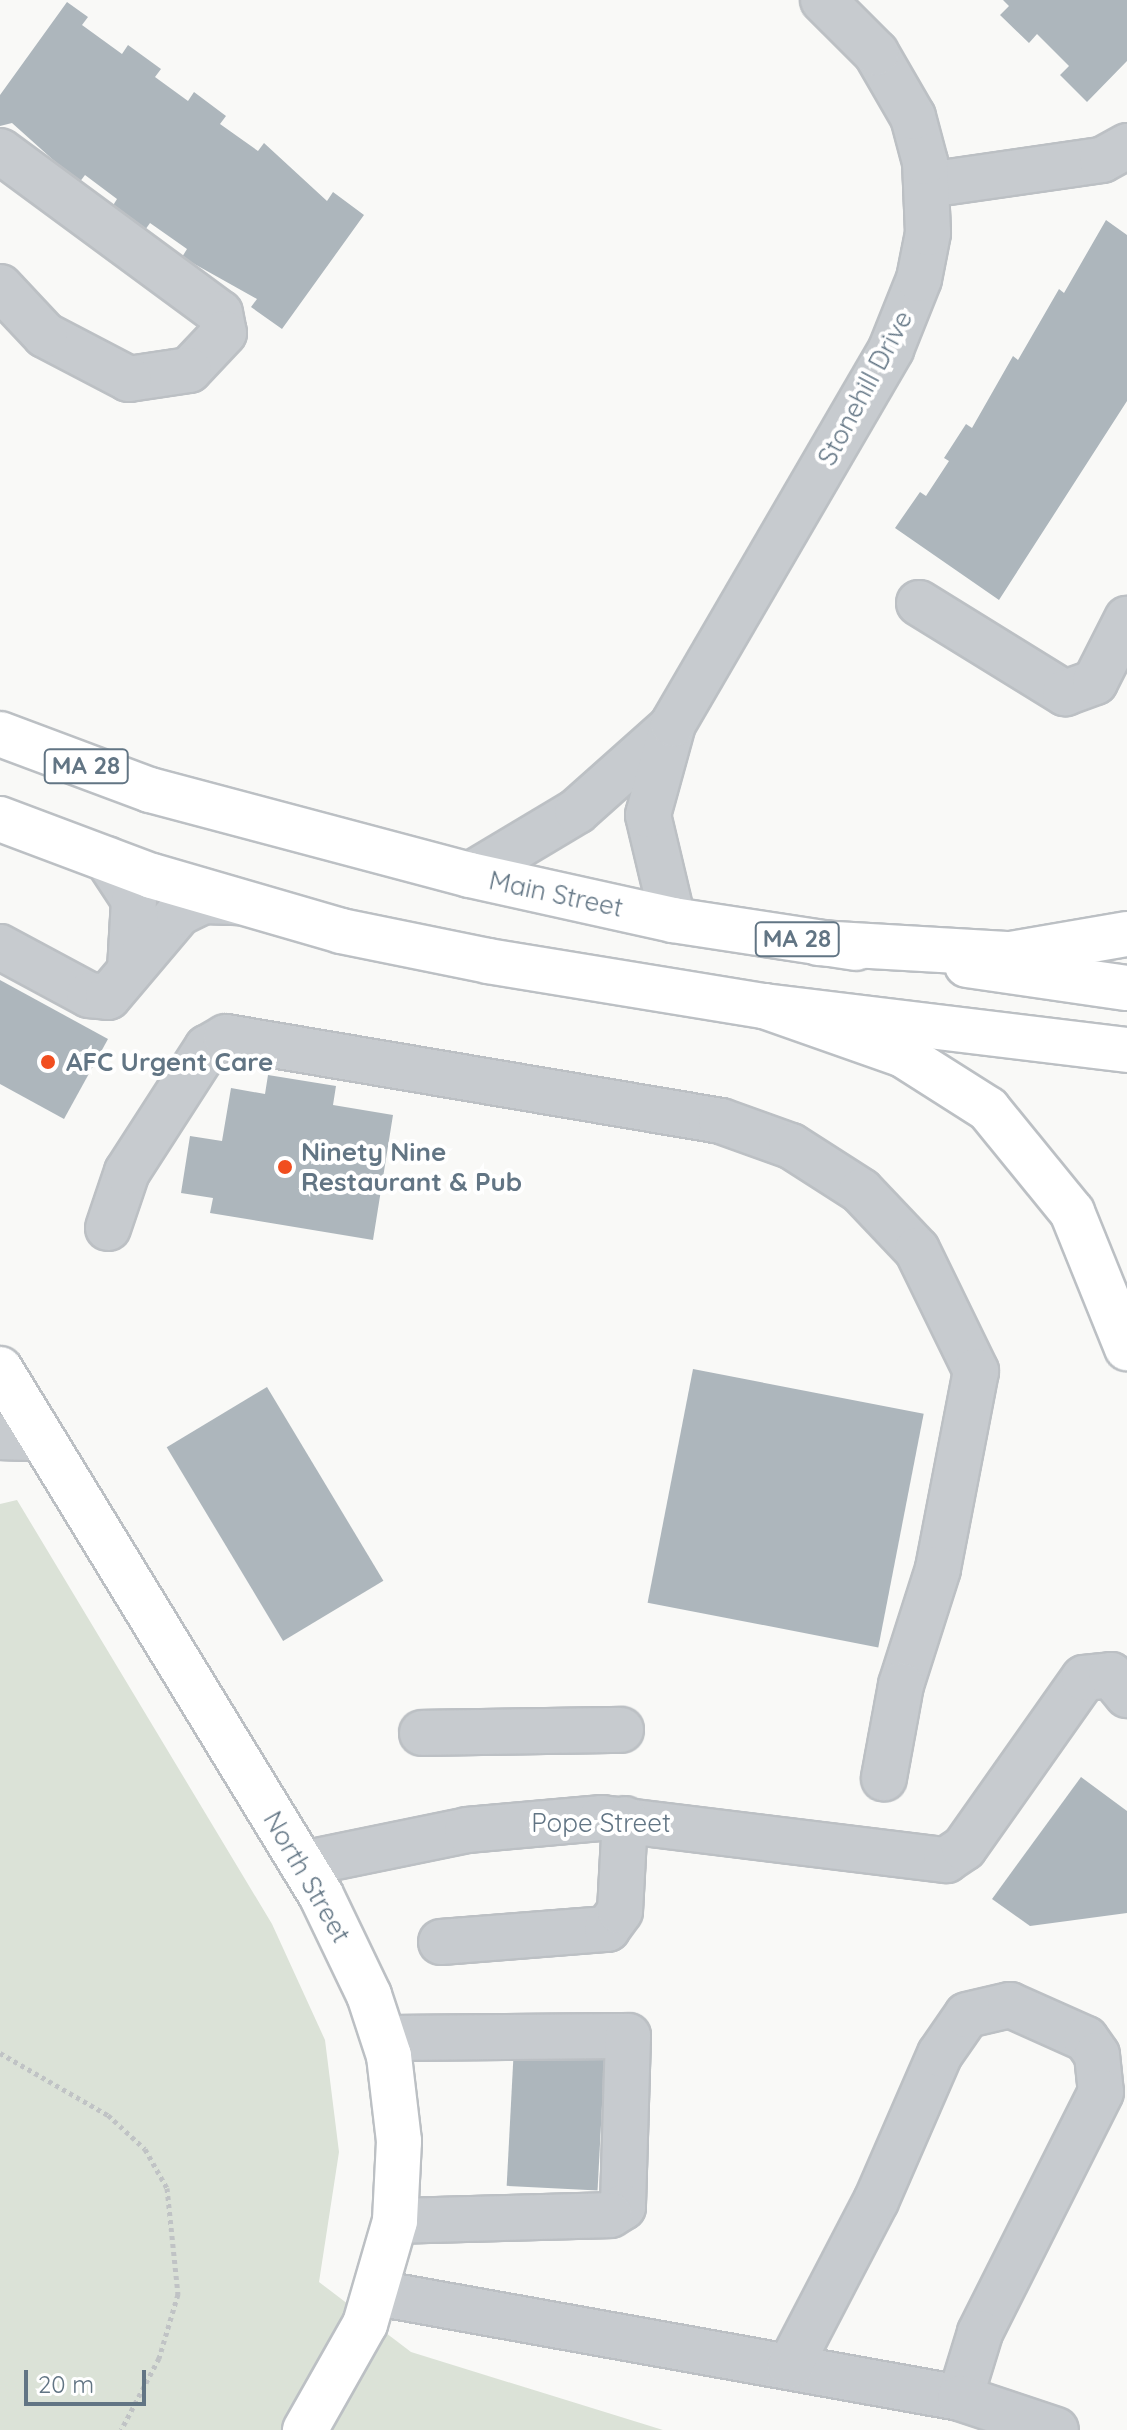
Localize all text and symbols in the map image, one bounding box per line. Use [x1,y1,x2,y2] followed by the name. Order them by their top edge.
[811,305,919,471] street label: Stonehill Drive
[42,746,130,786] road number: MA 28
[486,865,626,923] street label: Main Street
[753,919,841,959] road number: MA 28
[66,1046,273,1078] place label: AFC Urgent Care
[37,1051,59,1073] marker: AFC Urgent Care
[301,1136,522,1198] place label: Ninety Nine Restaurant & Pub
[276,1158,294,1176] marker: Ninety Nine Restaurant & Pub
[257,1806,357,1948] street label: North Street
[531,1807,671,1839] street label: Pope Street
[28,2354,150,2404] scale bar
[38,2369,94,2399] text: 20 m

